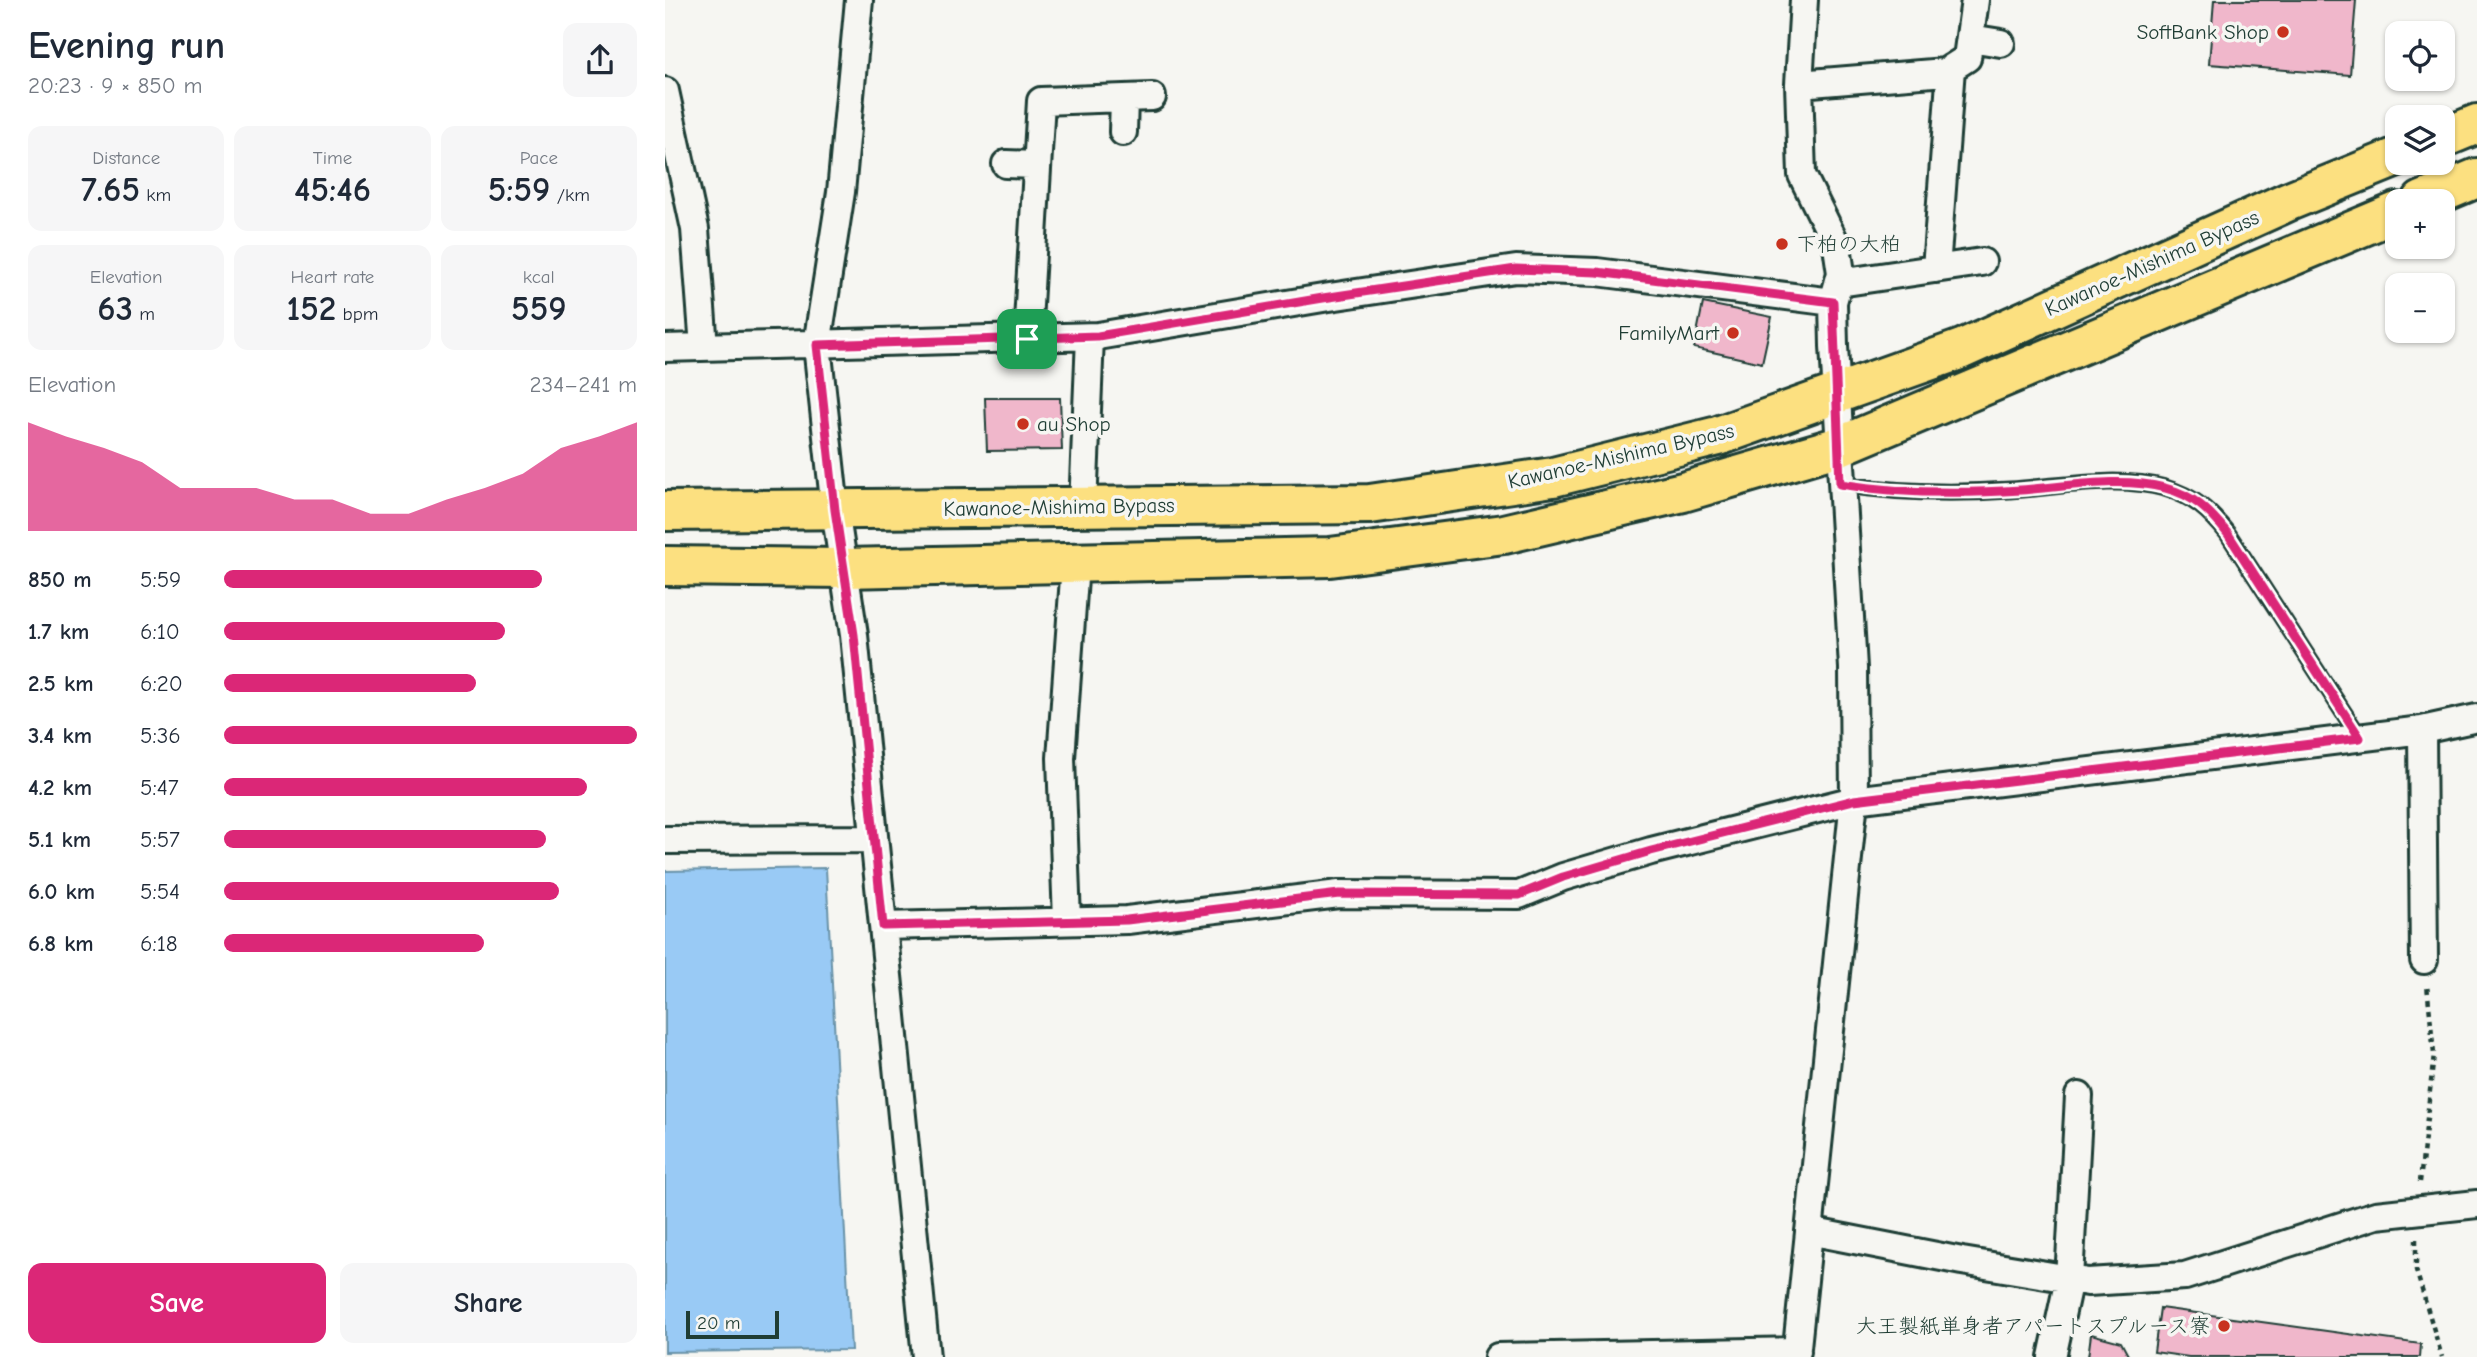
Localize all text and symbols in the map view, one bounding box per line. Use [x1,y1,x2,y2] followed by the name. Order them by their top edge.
[2137,20,2269,44] place label: SoftBank Shop
[2385,21,2455,343] map controls
[2385,21,2455,91] button: locate
[563,23,637,97] button: share
[28,24,225,68] text: Evening run
[2275,24,2291,40] marker: SoftBank Shop
[28,72,203,99] text: 20:23 · 9 × 850 m
[2385,105,2455,175] button: layers
[92,147,160,169] text: Distance
[313,147,352,169] text: Time
[520,147,558,169] text: Pace
[81,169,140,210] text: 7.65
[294,169,371,210] text: 45:46
[488,169,550,210] text: 5:59
[140,184,171,206] text: km
[550,184,590,206] text: /km
[2385,189,2455,259] button: +
[2041,205,2263,321] street label: Kawanoe-Mishima Bypass
[1796,232,1901,256] place label: 下柏の大柏
[1774,236,1790,252] marker: 下柏の大柏
[90,266,163,288] text: Elevation
[291,266,374,288] text: Heart rate
[523,266,555,288] text: kcal
[2385,273,2455,343] button: −
[97,288,133,329] text: 63
[286,288,336,329] text: 152
[511,288,567,329] text: 559
[133,303,155,325] text: m
[336,303,379,325] text: bpm
[997,309,1057,369] pin
[1008,320,1046,358] icon: arrive
[1618,321,1720,345] place label: FamilyMart
[1725,325,1741,341] marker: FamilyMart
[28,371,116,398] text: Elevation
[530,371,637,398] text: 234–241 m
[1037,412,1111,436] place label: au Shop
[1015,416,1031,432] marker: au Shop
[1506,418,1736,494] street label: Kawanoe-Mishima Bypass
[943,493,1175,521] street label: Kawanoe-Mishima Bypass
[28,566,92,593] text: 850 m
[140,566,181,593] text: 5:59
[28,618,89,645] text: 1.7 km
[140,618,180,645] text: 6:10
[28,670,94,697] text: 2.5 km
[140,670,183,697] text: 6:20
[28,722,92,749] text: 3.4 km
[140,722,181,749] text: 5:36
[28,774,92,801] text: 4.2 km
[140,774,179,801] text: 5:47
[28,826,91,853] text: 5.1 km
[140,826,180,853] text: 5:57
[28,878,95,905] text: 6.0 km
[140,878,180,905] text: 5:54
[28,930,94,957] text: 6.8 km
[140,930,178,957] text: 6:18
[28,1263,326,1343] button: Save
[340,1263,637,1343] button: Share
[686,1308,779,1340] scale bar
[697,1312,741,1334] text: 20 m
[1856,1314,2210,1338] place label: 大王製紙単身者アパートスプルース寮
[2216,1318,2232,1334] marker: 大王製紙単身者アパートスプルース寮

